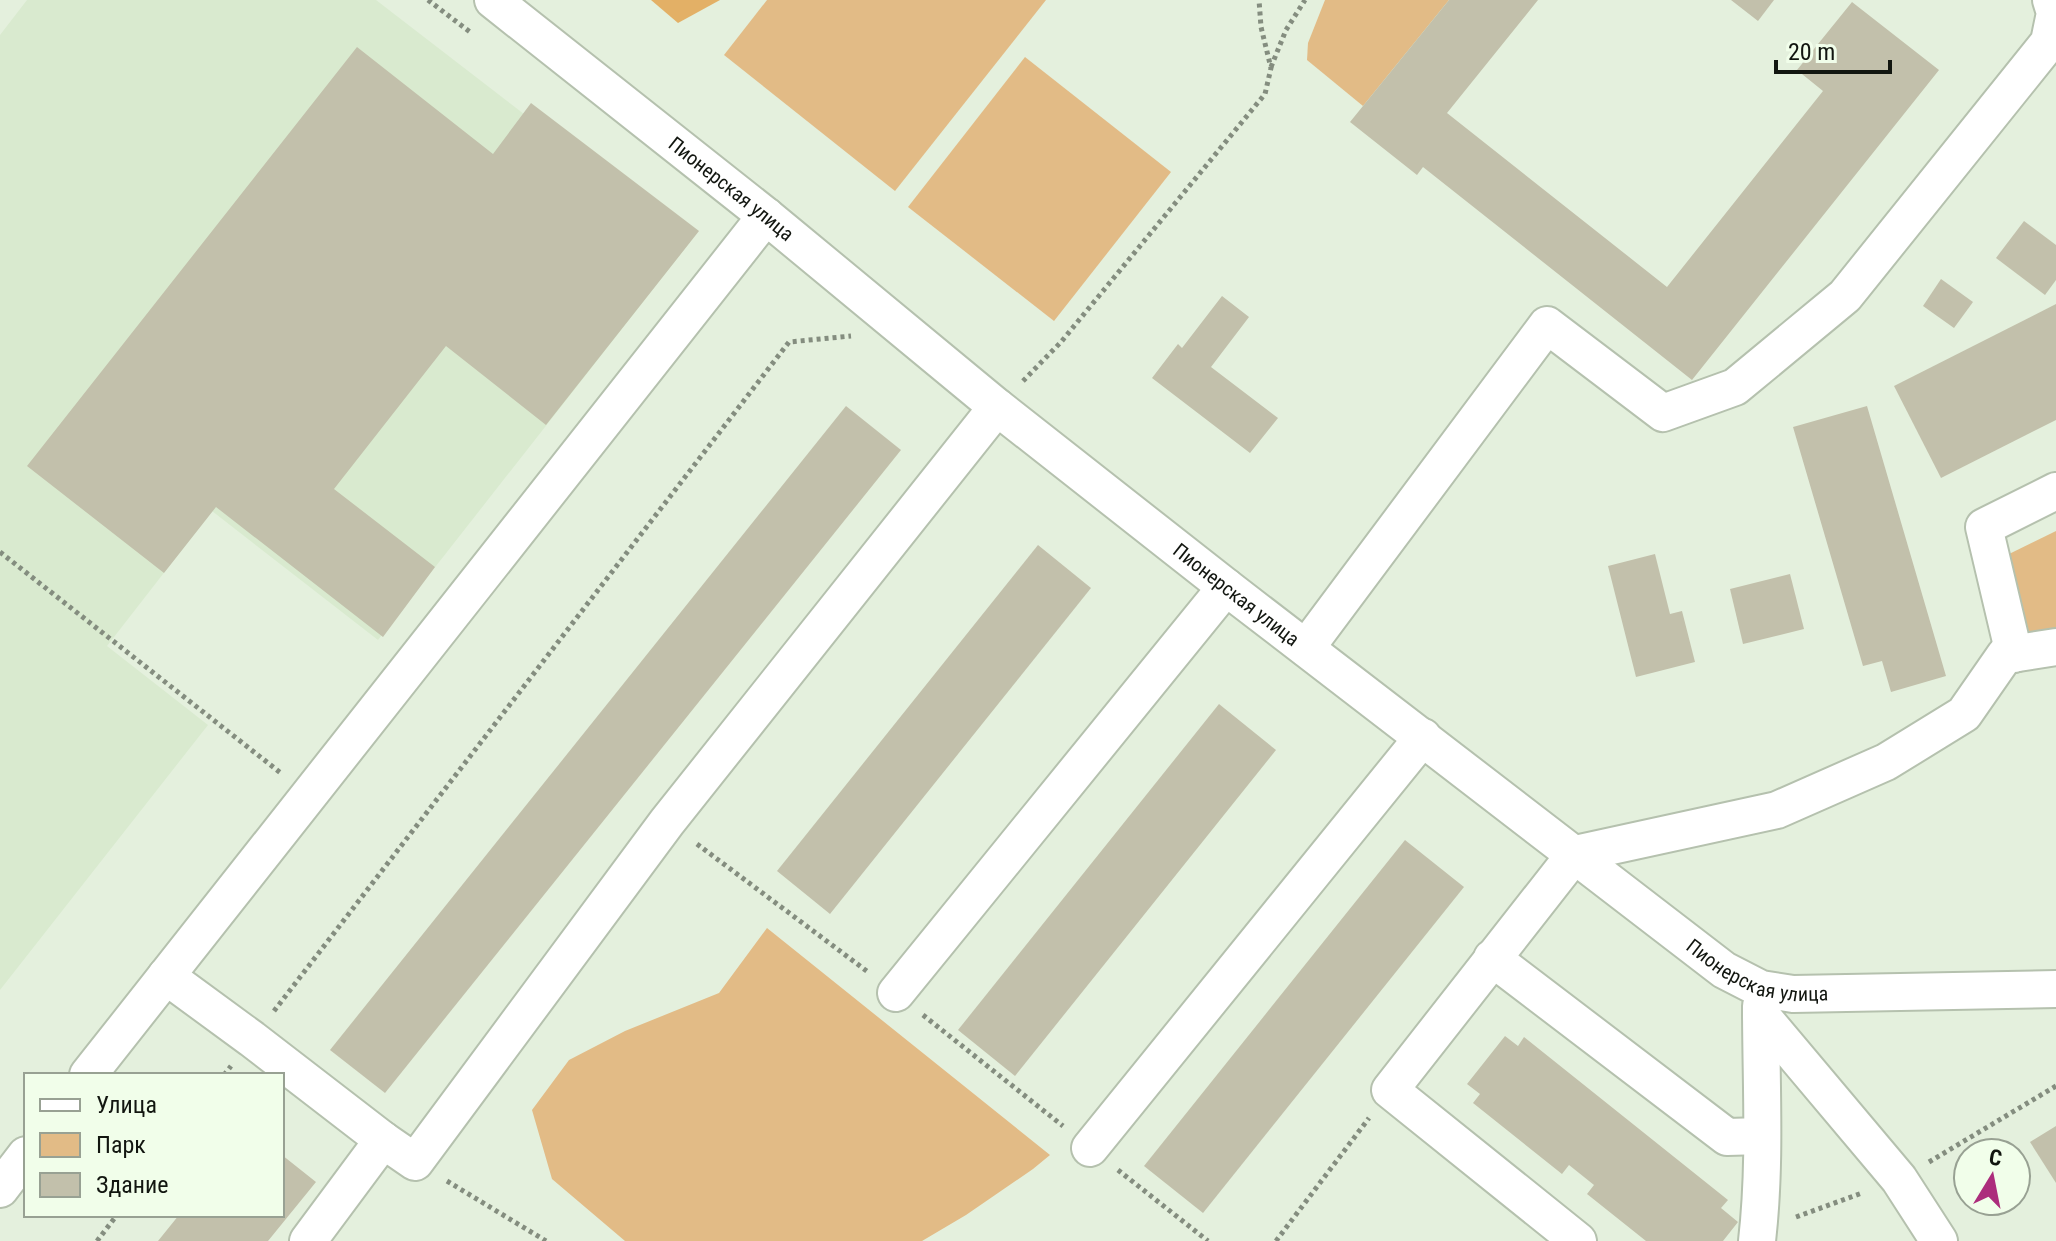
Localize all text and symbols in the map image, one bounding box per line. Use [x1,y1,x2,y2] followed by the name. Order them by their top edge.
[1776,24,1890,74] scale bar
[1788,38,1835,66] text: 20 m
[664,132,799,246] street label: Пионерская улица
[1168,538,1304,651] street label: Пионерская улица
[1682,934,1828,1007] street label: Пионерская улица
[24,1073,284,1217] legend
[96,1091,157,1119] text: Улица
[96,1131,146,1159] text: Парк
[1952,1137,2032,1217] north arrow
[1987,1144,2004,1171] text: С
[96,1171,168,1199] text: Здание

